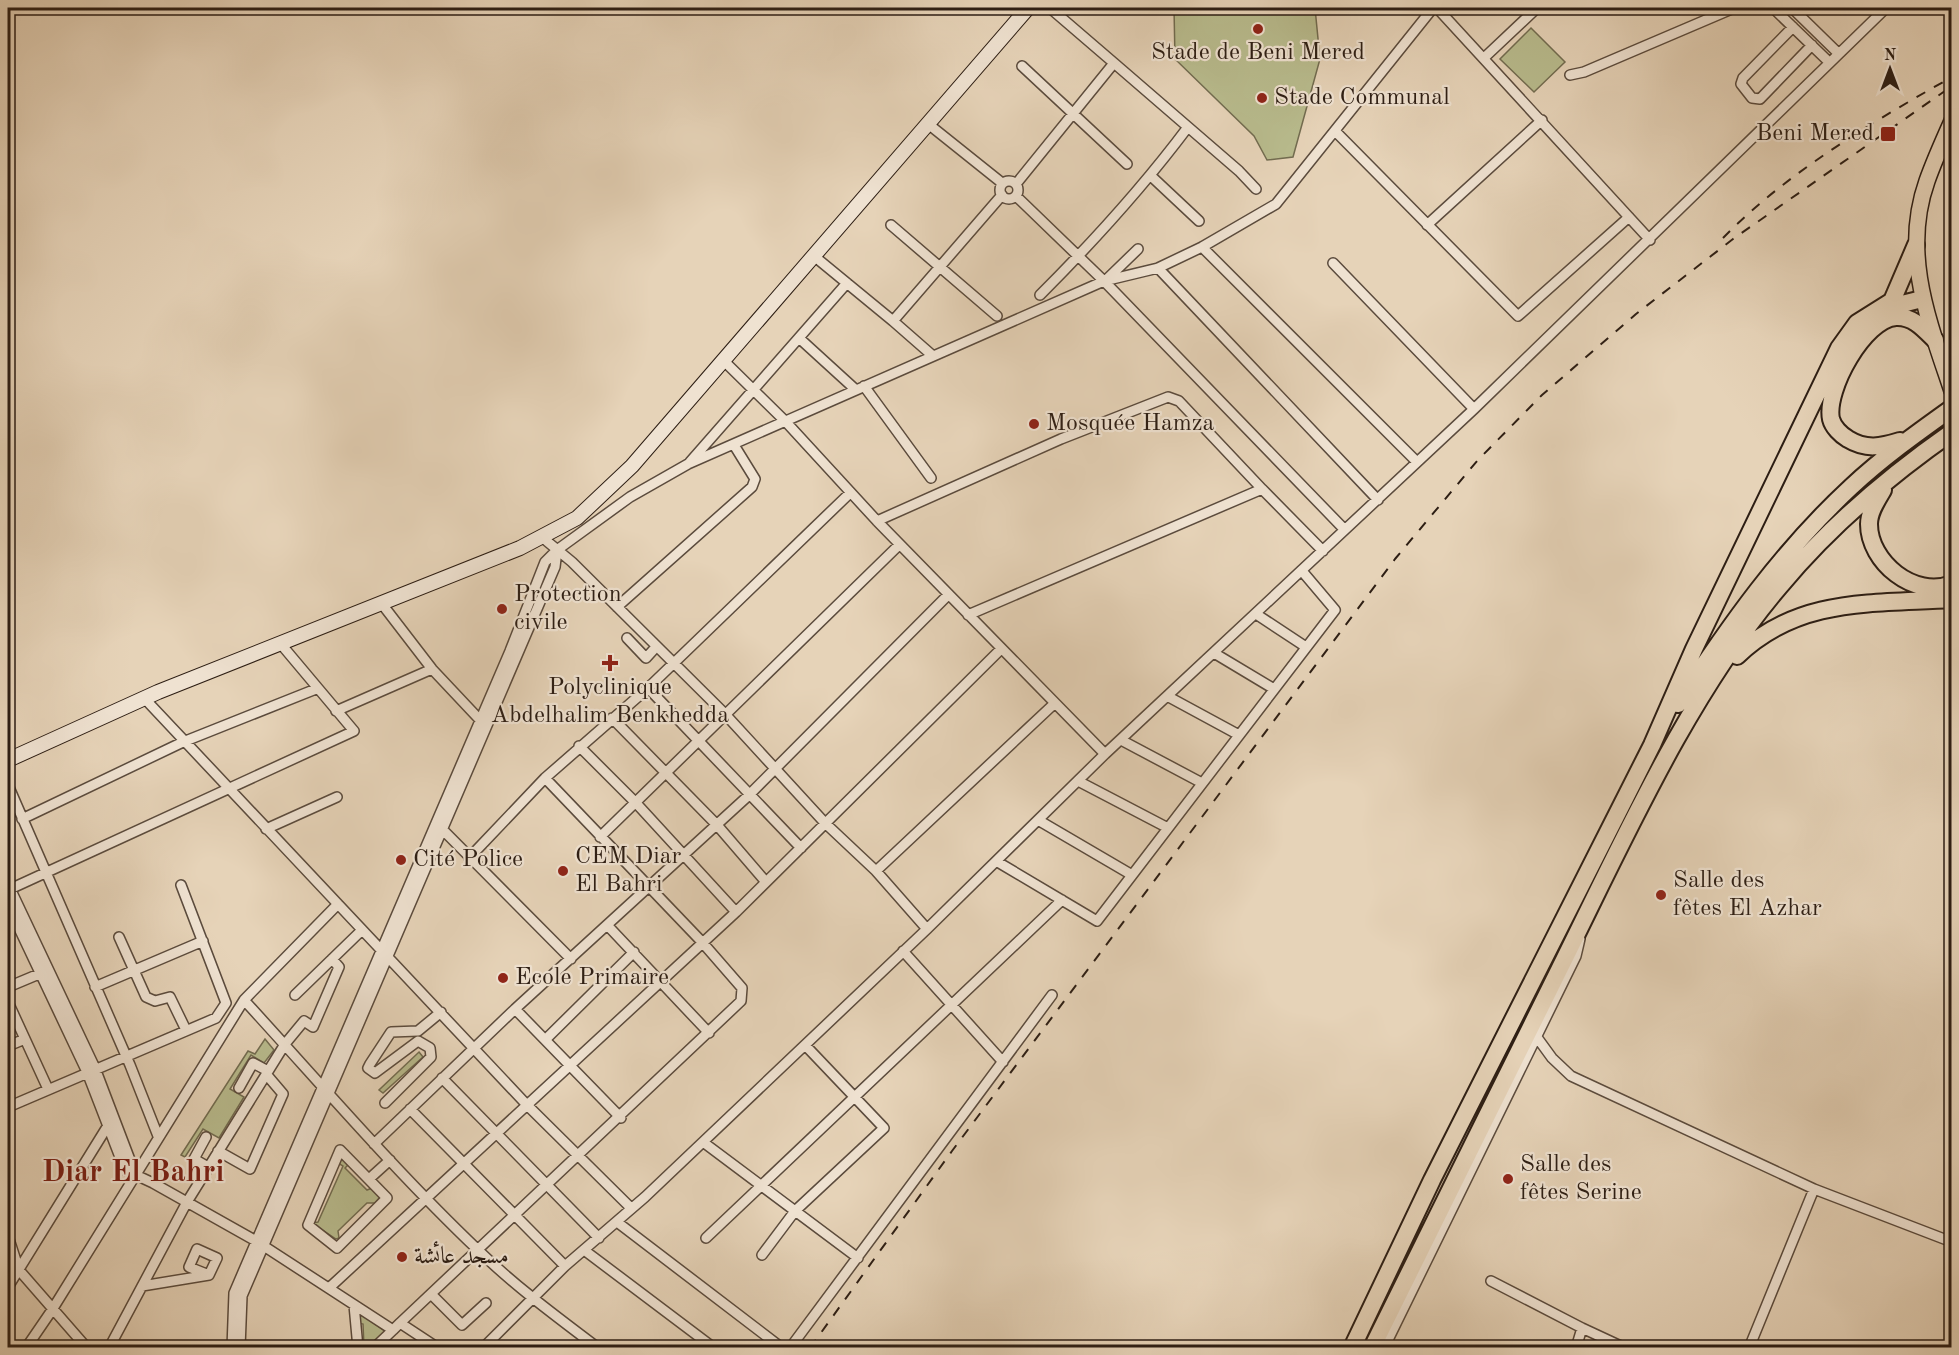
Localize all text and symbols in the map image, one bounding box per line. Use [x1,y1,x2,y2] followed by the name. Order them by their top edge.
[1251,22,1265,36] marker: Stade de Beni Mered
[1860,39,1920,99] north arrow
[1151,41,1365,65] place label: Stade de Beni Mered
[1884,48,1897,64] text: N
[1274,86,1450,110] place label: Stade Communal
[1255,91,1269,105] marker: Stade Communal
[1756,122,1874,146] place label: Beni Mered
[1879,125,1897,143] marker: Beni Mered
[1046,412,1214,436] place label: Mosquée Hamza
[1027,417,1041,431] marker: Mosquée Hamza
[514,583,622,635] place label: Protection civile
[495,602,509,616] marker: Protection civile
[601,654,619,672] marker: Polyclinique Abdelhalim Benkhedda
[491,676,729,728] place label: Polyclinique Abdelhalim Benkhedda
[575,845,682,897] place label: CEM Diar El Bahri
[413,848,523,872] place label: Cité Police
[394,853,408,867] marker: Cité Police
[556,864,570,878] marker: CEM Diar El Bahri
[1673,869,1822,921] place label: Salle des fêtes El Azhar
[1654,888,1668,902] marker: Salle des fêtes El Azhar
[515,966,669,990] place label: Ecole Primaire
[496,971,510,985] marker: Ecole Primaire
[1520,1153,1642,1205] place label: Salle des fêtes Serine
[42,1158,224,1188] district label: Diar El Bahri
[1501,1172,1515,1186] marker: Salle des fêtes Serine
[414,1241,509,1269] place label: مسجد عائشة
[395,1250,409,1264] marker: مسجد عائشة

